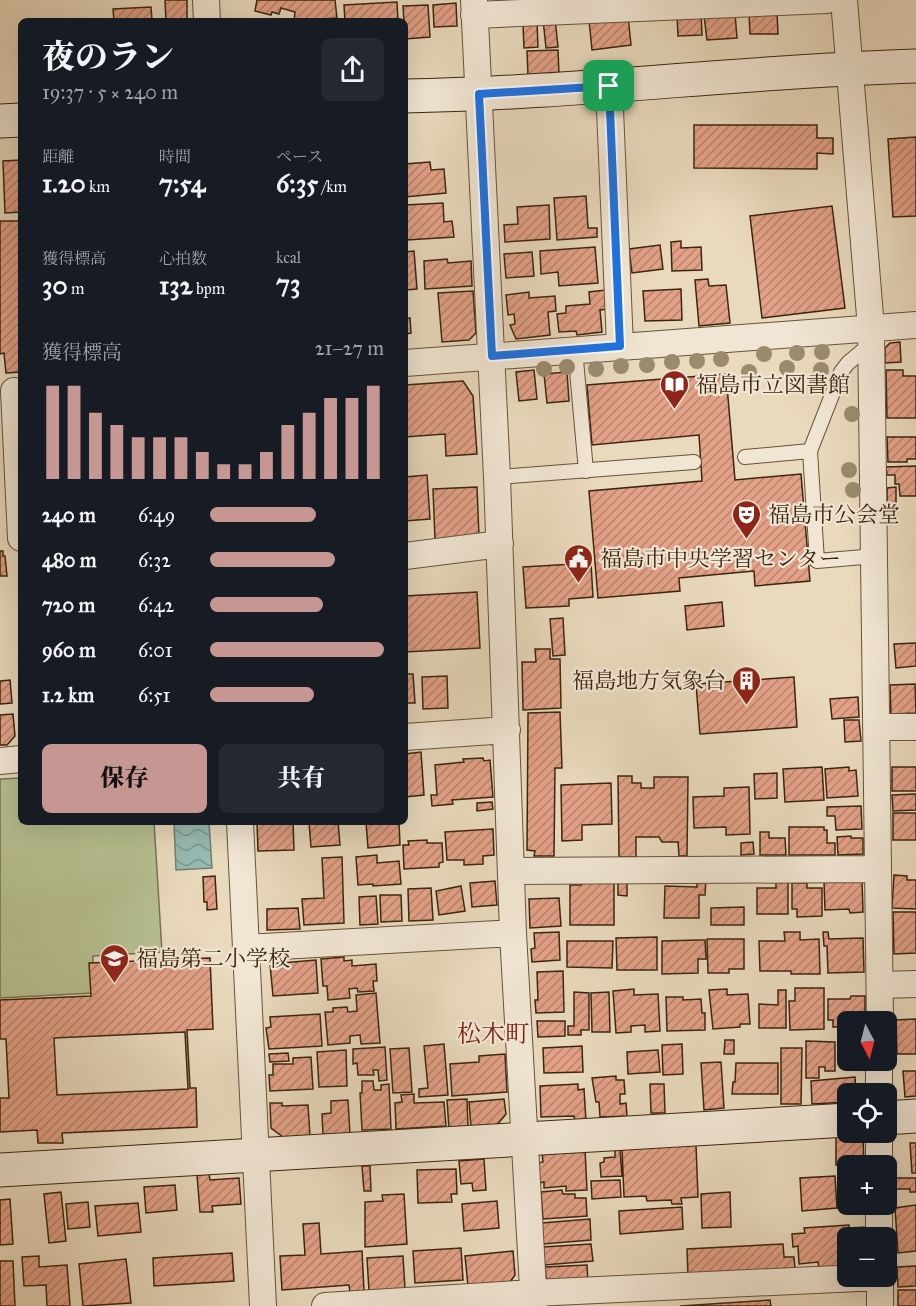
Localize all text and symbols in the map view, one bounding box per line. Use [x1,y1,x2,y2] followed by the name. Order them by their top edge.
[42,37,174,77] text: 夜のラン
[321,38,384,101] button: share
[583,60,634,111] pin
[592,69,625,102] icon: arrive
[42,80,178,104] text: 19:37 · 5 × 240 m
[42,147,74,166] text: 距離
[159,147,191,166] text: 時間
[276,147,323,166] text: ペース
[42,167,86,199] text: 1.20
[159,167,205,199] text: 7:54
[276,167,318,199] text: 6:35
[86,177,110,196] text: km
[318,177,347,196] text: /km
[276,248,301,267] text: kcal
[42,249,106,268] text: 獲得標高
[159,249,207,268] text: 心拍数
[276,267,300,299] text: 73
[42,269,68,301] text: 30
[159,269,193,301] text: 132
[68,279,84,298] text: m
[193,279,225,298] text: bpm
[315,336,384,360] text: 21–27 m
[42,340,122,364] text: 獲得標高
[659,368,691,410] library icon: 福島市立図書館
[696,371,850,398] place label: 福島市立図書館
[731,498,763,540] theatre icon: 福島市公会堂
[768,501,900,528] place label: 福島市公会堂
[42,503,96,527] text: 240 m
[138,503,175,527] text: 6:49
[563,542,595,584] public building icon: 福島市中央学習センター
[600,545,841,572] place label: 福島市中央学習センター
[42,548,97,572] text: 480 m
[138,548,171,572] text: 6:32
[42,593,95,617] text: 720 m
[138,593,174,617] text: 6:42
[42,638,96,662] text: 960 m
[138,638,173,662] text: 6:01
[731,664,763,706] building icon: 福島地方気象台
[572,667,726,694] place label: 福島地方気象台
[42,683,94,707] text: 1.2 km
[138,683,171,707] text: 6:51
[42,744,207,813] button: 保存
[219,744,384,813] button: 共有
[99,942,131,984] school or university icon: 福島第二小学校
[136,945,290,972] place label: 福島第二小学校
[837,1011,897,1071] north arrow
[837,1011,897,1287] map controls
[457,1019,529,1049] district label: 松木町
[837,1083,897,1143] button: locate
[837,1155,897,1215] button: +
[837,1227,897,1287] button: −

